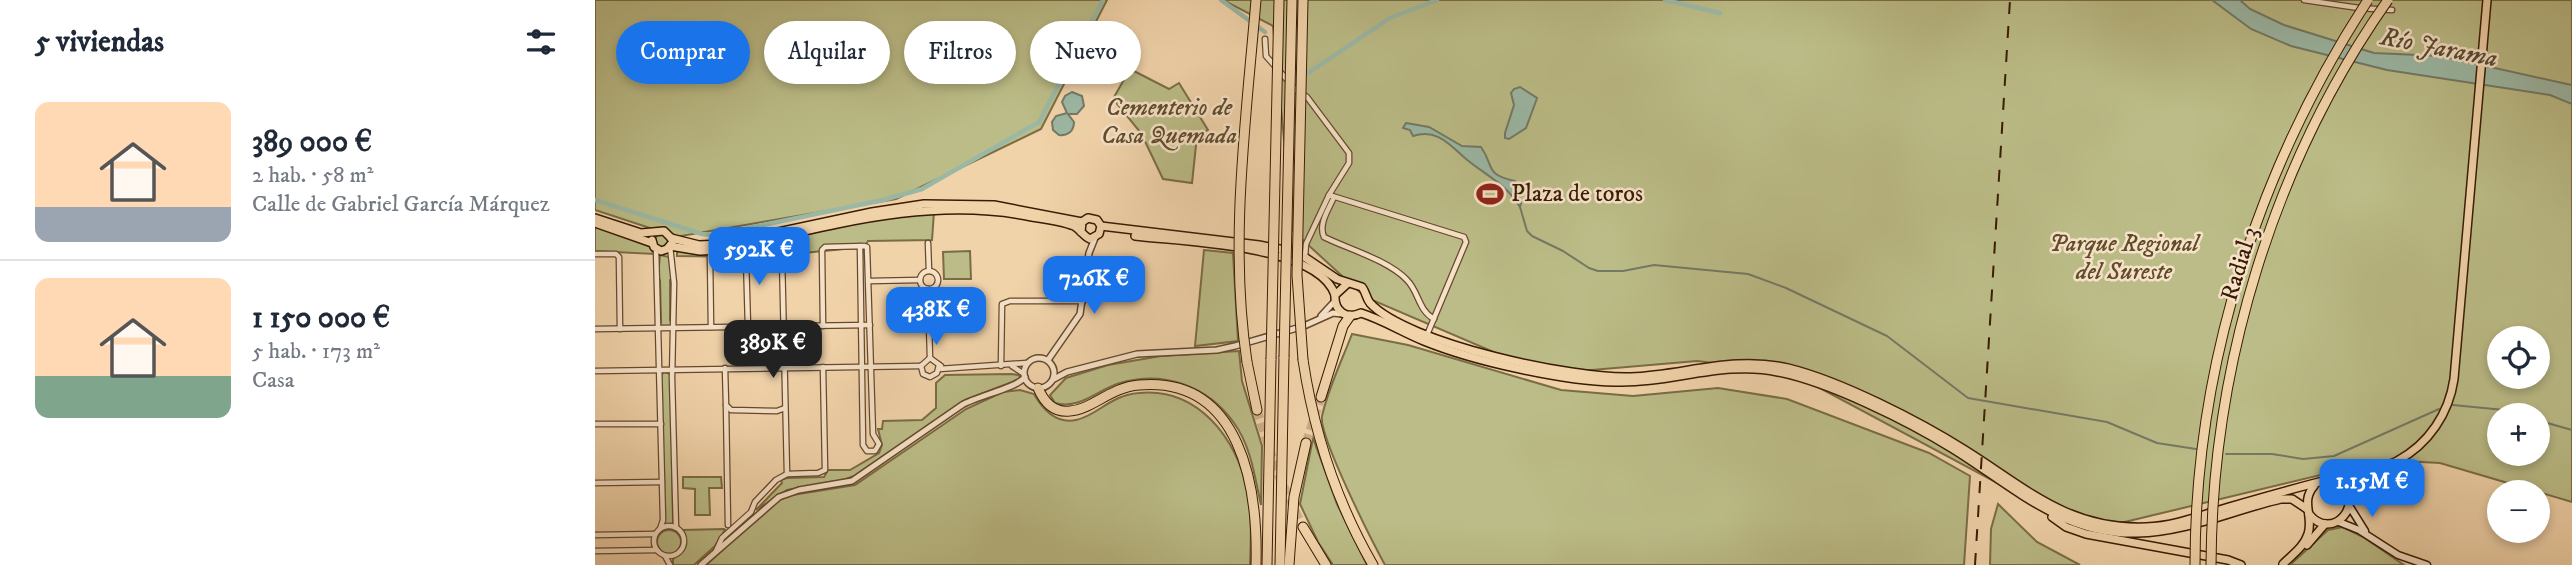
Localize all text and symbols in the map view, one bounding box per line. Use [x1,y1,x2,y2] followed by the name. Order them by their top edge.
[2377,20,2500,76] water label: Río Jarama
[616,21,750,84] chip: Comprar
[764,21,890,84] chip: Alquilar
[904,21,1016,84] chip: Filtros
[1030,21,1141,84] chip: Nuevo
[522,23,560,61] icon: filters
[35,24,164,61] text: 5 viviendas
[1101,93,1237,151] park label: Cementerio de Casa Quemada
[252,124,372,161] text: 389 000 €
[91,130,175,214] icon: home
[252,161,374,190] text: 2 hab. · 58 m²
[1475,179,1505,209] sports icon: Plaza de toros
[1511,179,1643,209] place label: Plaza de toros
[252,190,550,219] text: Calle de Gabriel García Márquez
[2215,223,2265,305] street label: Radial 3
[702,228,816,287] pin: 592K €
[2049,229,2202,287] park label: Parque Regional del Sureste
[725,235,793,264] text: 592K €
[1037,256,1151,316] pin: 726K €
[1059,264,1129,293] text: 726K €
[879,288,993,347] pin: 438K €
[902,295,970,324] text: 438K €
[252,300,390,337] text: 1 150 000 €
[91,306,175,390] icon: home
[716,320,830,380] pin: 389K €
[2487,326,2550,543] map controls
[2487,326,2550,389] button: locate
[740,328,806,357] text: 389K €
[252,337,380,366] text: 5 hab. · 173 m²
[252,366,295,395] text: Casa
[2487,403,2550,466] button: +
[2307,460,2437,519] pin: 1.15M €
[2335,467,2409,496] text: 1.15M €
[2487,480,2550,543] button: −

